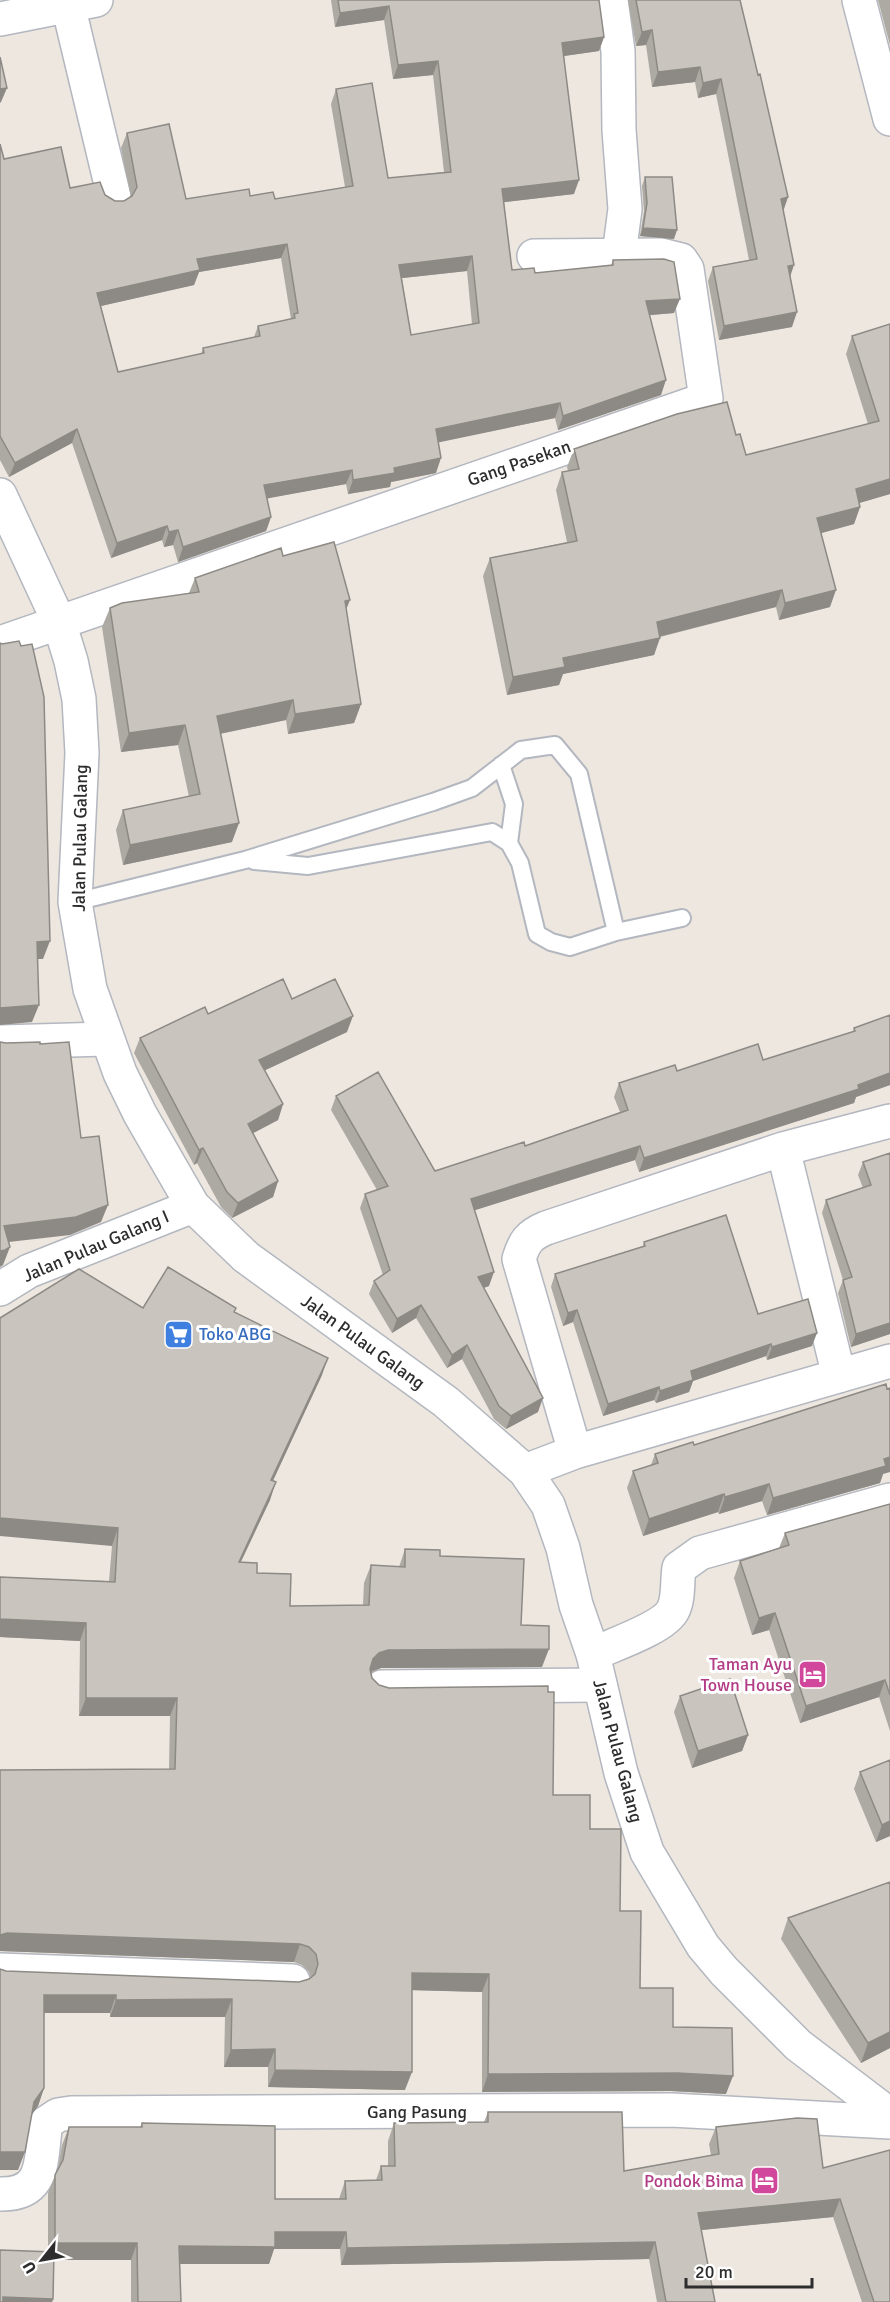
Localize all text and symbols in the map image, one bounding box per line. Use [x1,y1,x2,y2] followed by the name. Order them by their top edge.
[464,435,574,491] street label: Gang Pasekan
[68,764,92,912] street label: Jalan Pulau Galang
[20,1205,172,1287] street label: Jalan Pulau Galang I
[297,1290,429,1394] street label: Jalan Pulau Galang
[162,1318,194,1350] supermarket icon: Toko ABG
[199,1323,271,1345] place label: Toko ABG
[700,1653,792,1696] place label: Taman Ayu Town House
[797,1658,829,1690] hotel icon: Taman Ayu Town House
[588,1677,648,1825] street label: Jalan Pulau Galang
[367,2101,467,2123] street label: Gang Pasung
[749,2165,781,2197] hotel icon: Pondok Bima
[644,2170,744,2192] place label: Pondok Bima
[12,2230,72,2290] north arrow
[686,2251,812,2289] scale bar
[19,2257,41,2277] text: U
[695,2261,733,2283] text: 20 m

